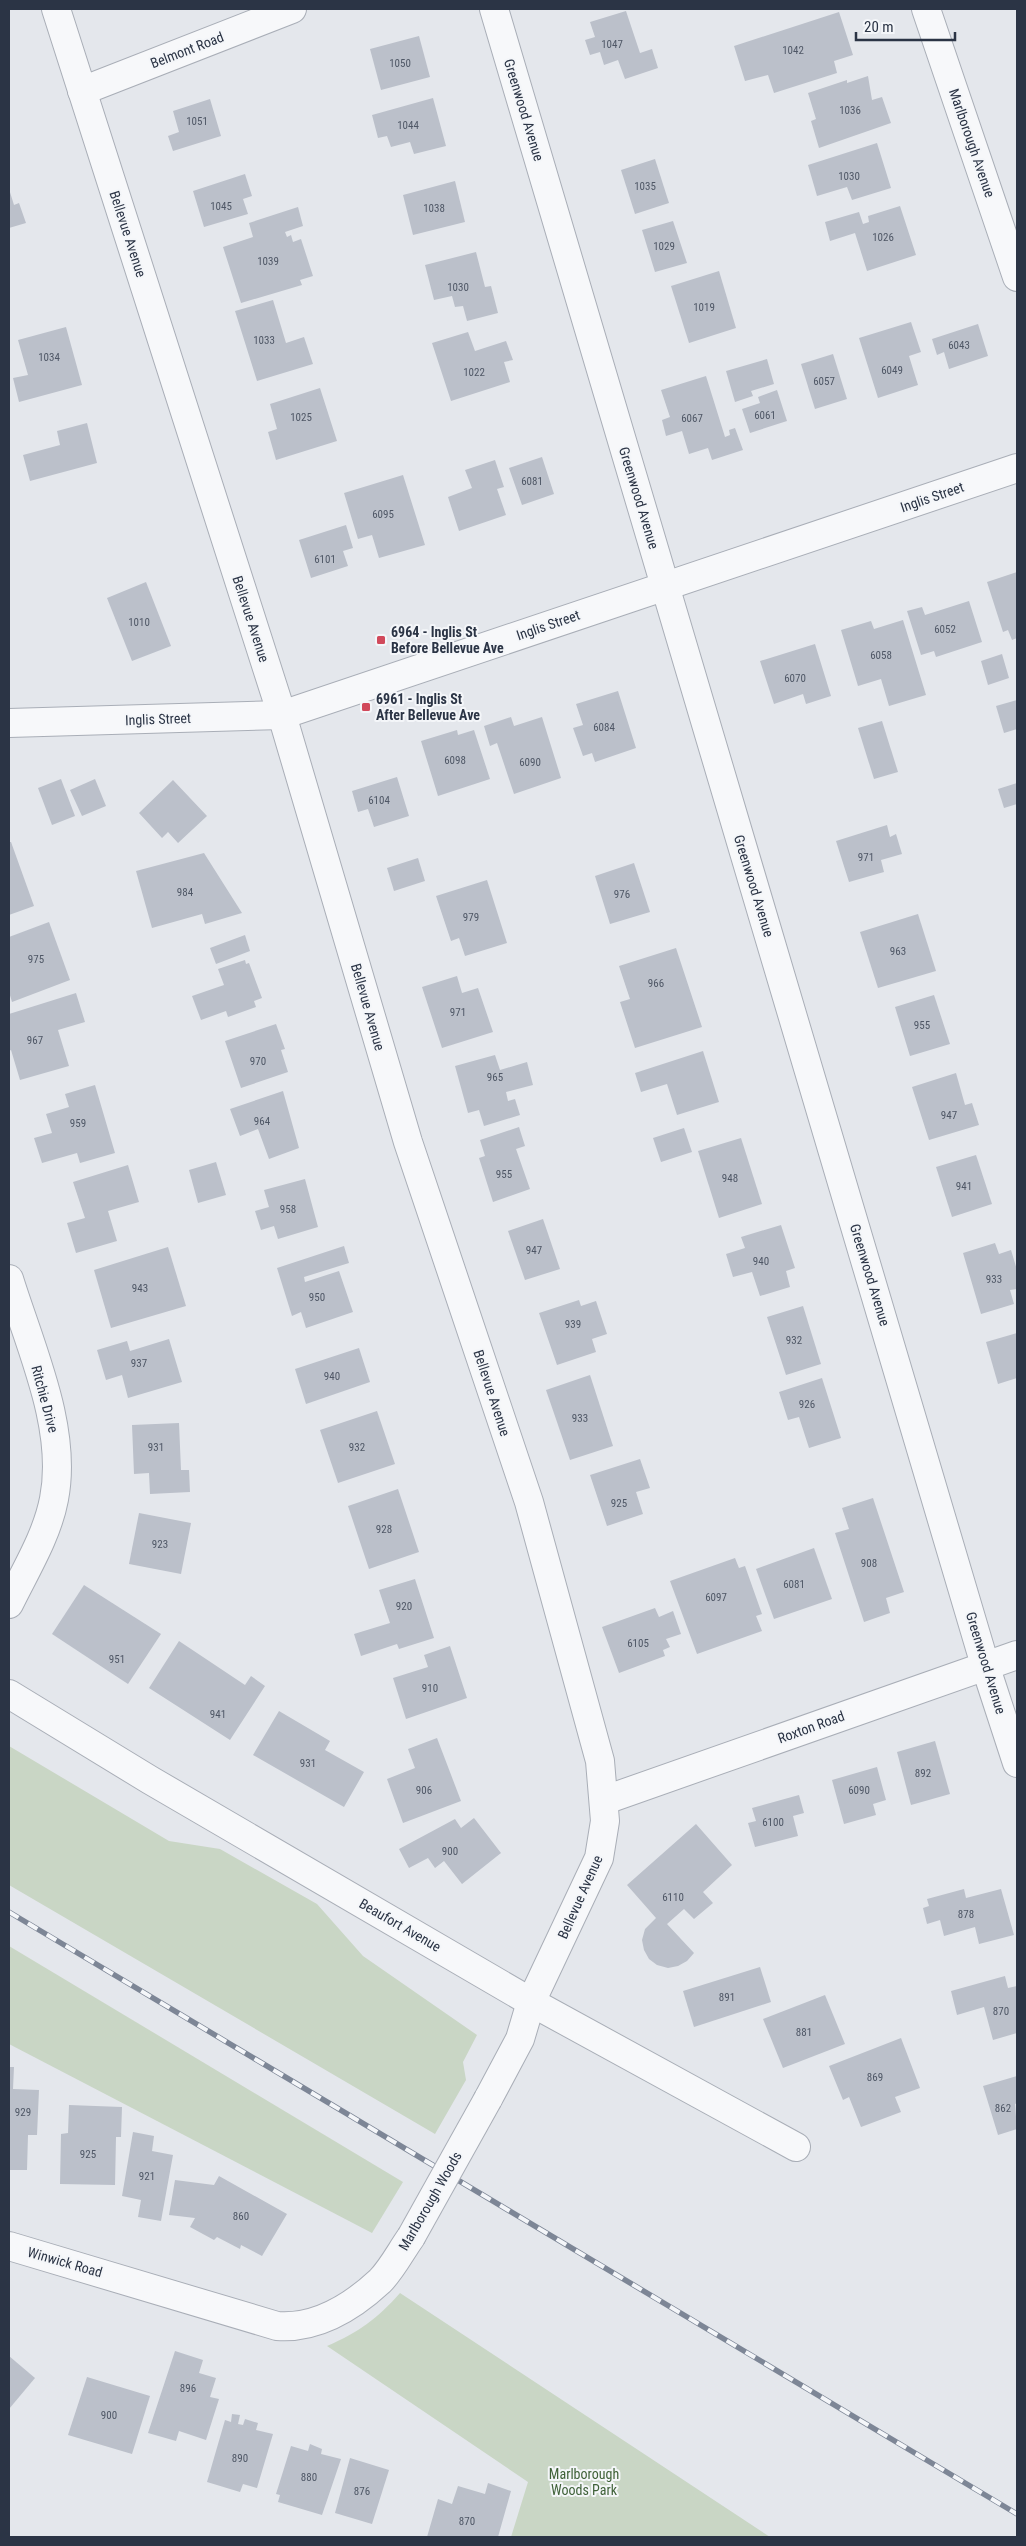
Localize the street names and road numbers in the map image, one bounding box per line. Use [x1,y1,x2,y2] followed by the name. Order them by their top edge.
[148,29,226,71] street label: Belmont Road
[501,57,547,163] street label: Greenwood Avenue
[946,87,998,200] street label: Marlborough Avenue
[106,189,150,280] street label: Bellevue Avenue
[616,445,662,551] street label: Greenwood Avenue
[898,479,966,515] street label: Inglis Street
[229,574,273,665] street label: Bellevue Avenue
[514,607,582,643] street label: Inglis Street
[125,710,191,728] street label: Inglis Street
[731,833,777,939] street label: Greenwood Avenue
[348,962,388,1053] street label: Bellevue Avenue
[847,1222,893,1328] street label: Greenwood Avenue
[470,1348,514,1439] street label: Bellevue Avenue
[28,1364,62,1435] street label: Ritchie Drive
[963,1610,1009,1716] street label: Greenwood Avenue
[776,1708,846,1746] street label: Roxton Road
[554,1852,606,1941] street label: Bellevue Avenue
[356,1895,444,1955] street label: Beaufort Avenue
[395,2149,465,2253] street label: Marlborough Woods
[26,2244,104,2280] street label: Winwick Road

